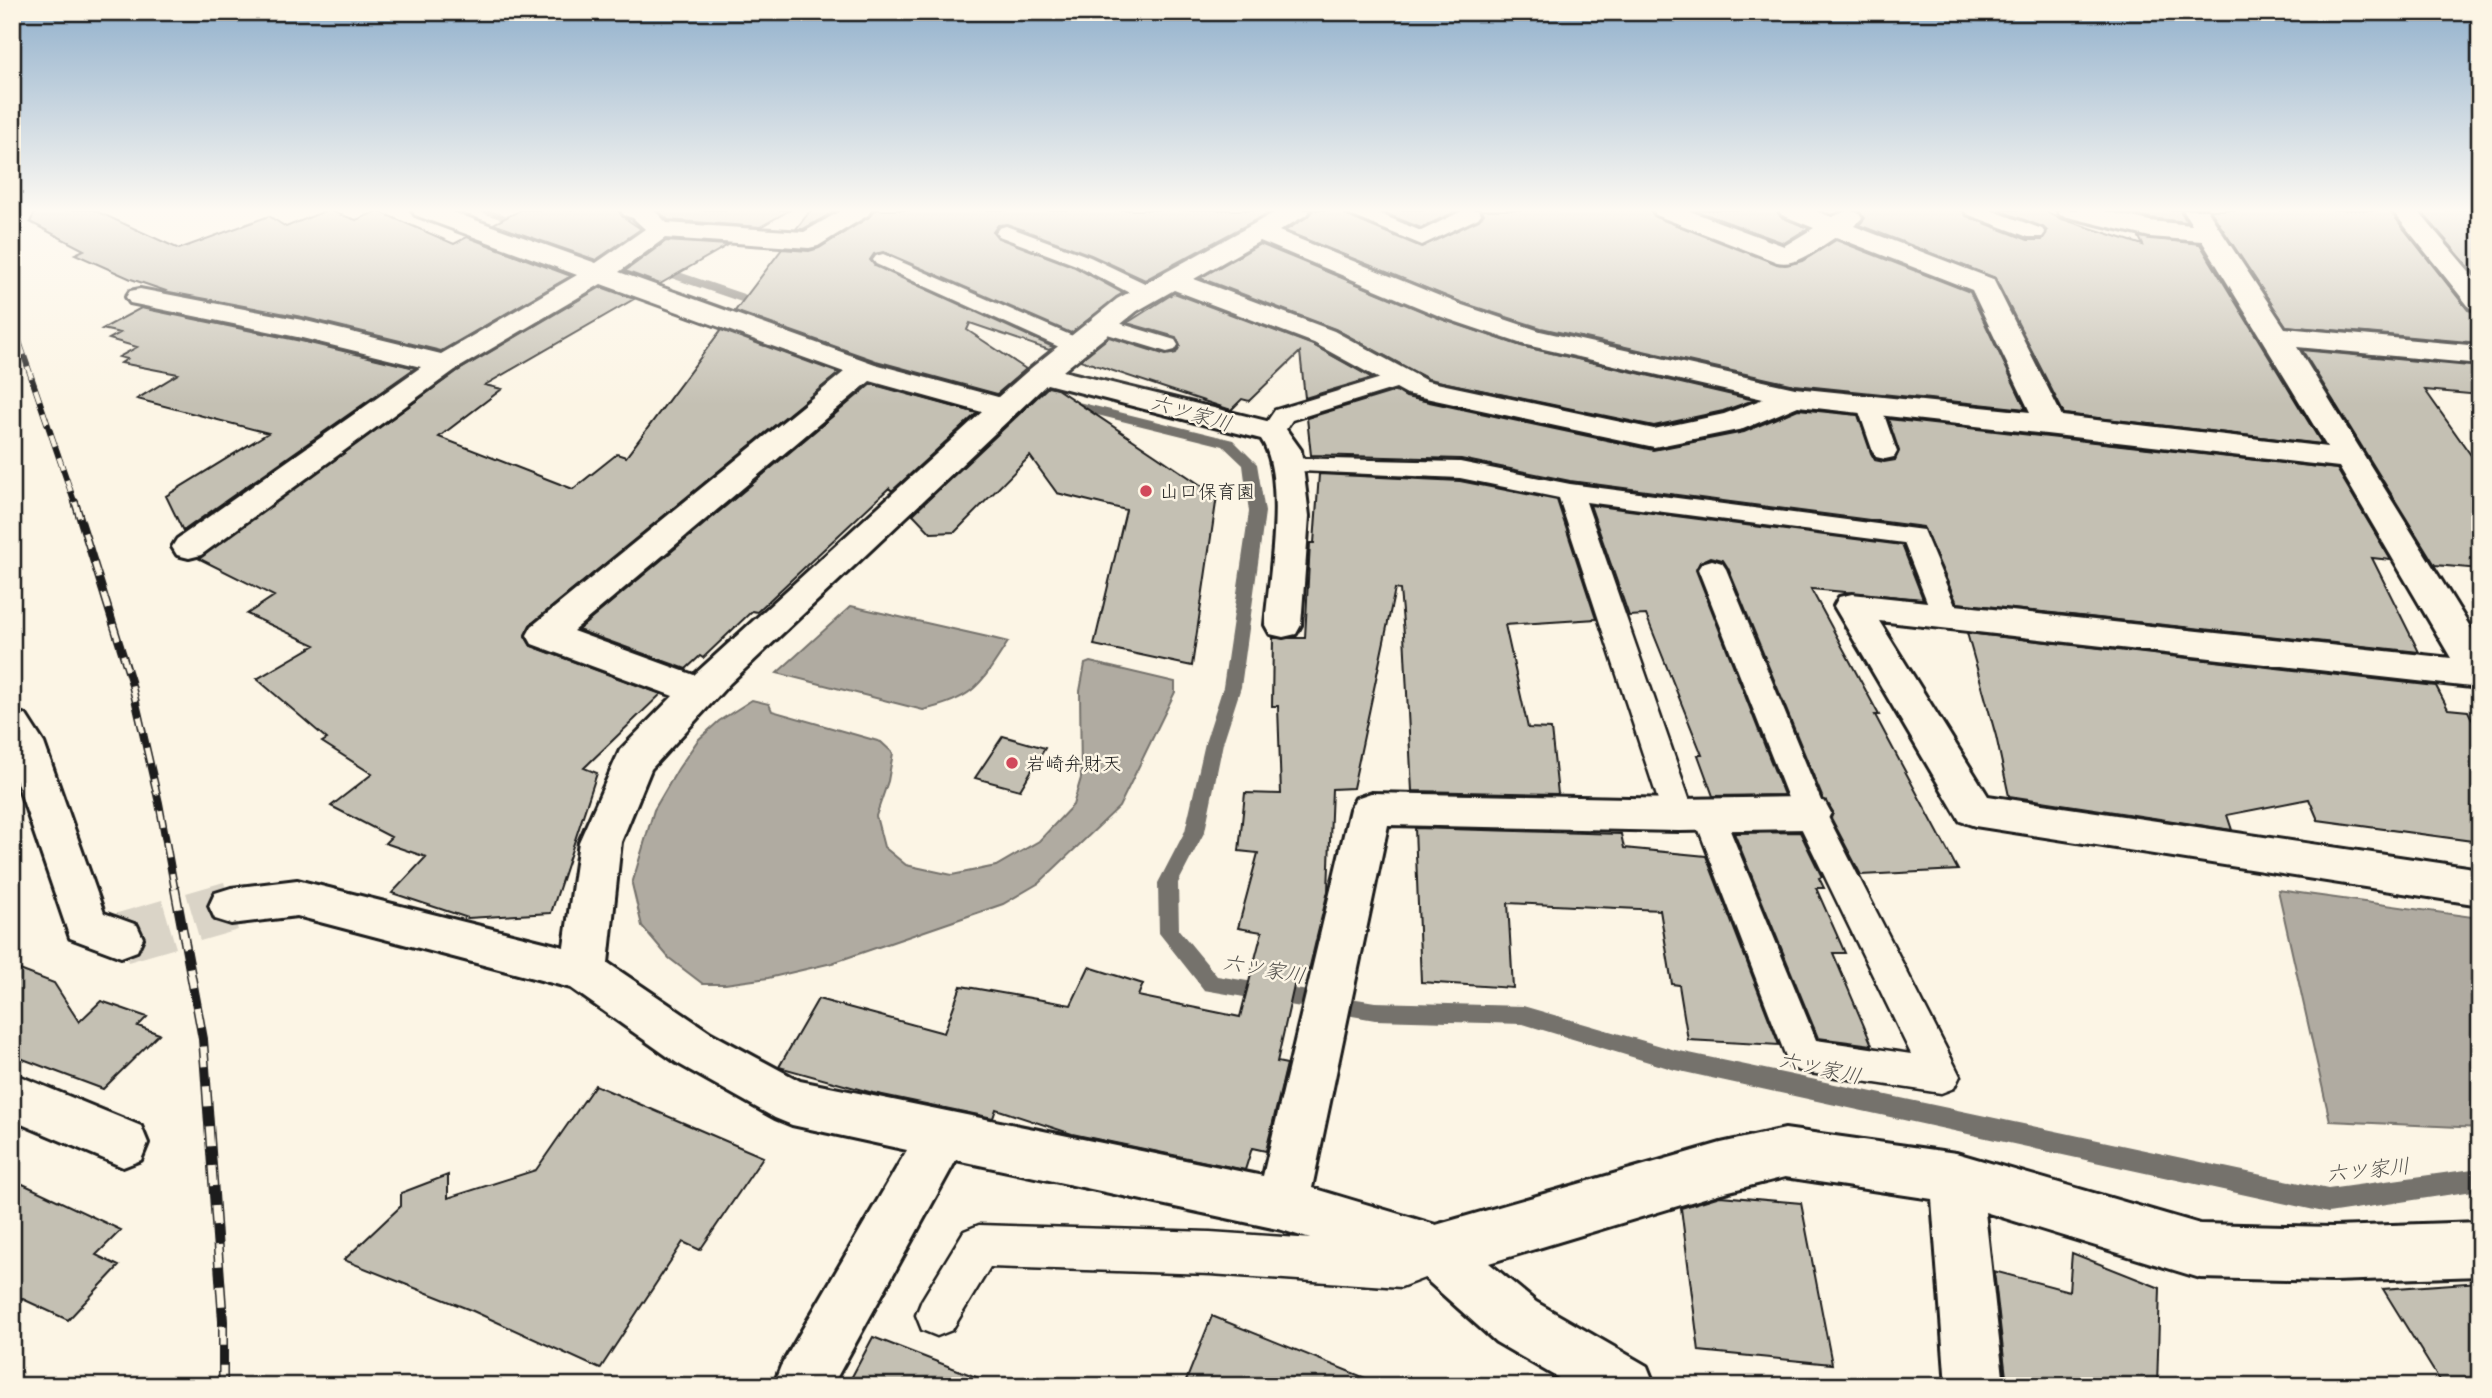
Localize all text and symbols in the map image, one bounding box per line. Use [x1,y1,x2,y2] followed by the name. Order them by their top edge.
[1147,390,1235,437] water label: 六ツ家川
[1160,481,1255,504] place label: 山口保育園
[1138,483,1154,499] marker: 山口保育園
[1026,753,1121,776] place label: 岩崎弁財天
[1004,755,1020,771] marker: 岩崎弁財天
[1220,950,1307,989] water label: 六ツ家川
[1776,1048,1864,1089] water label: 六ツ家川
[2325,1154,2411,1187] water label: 六ツ家川

